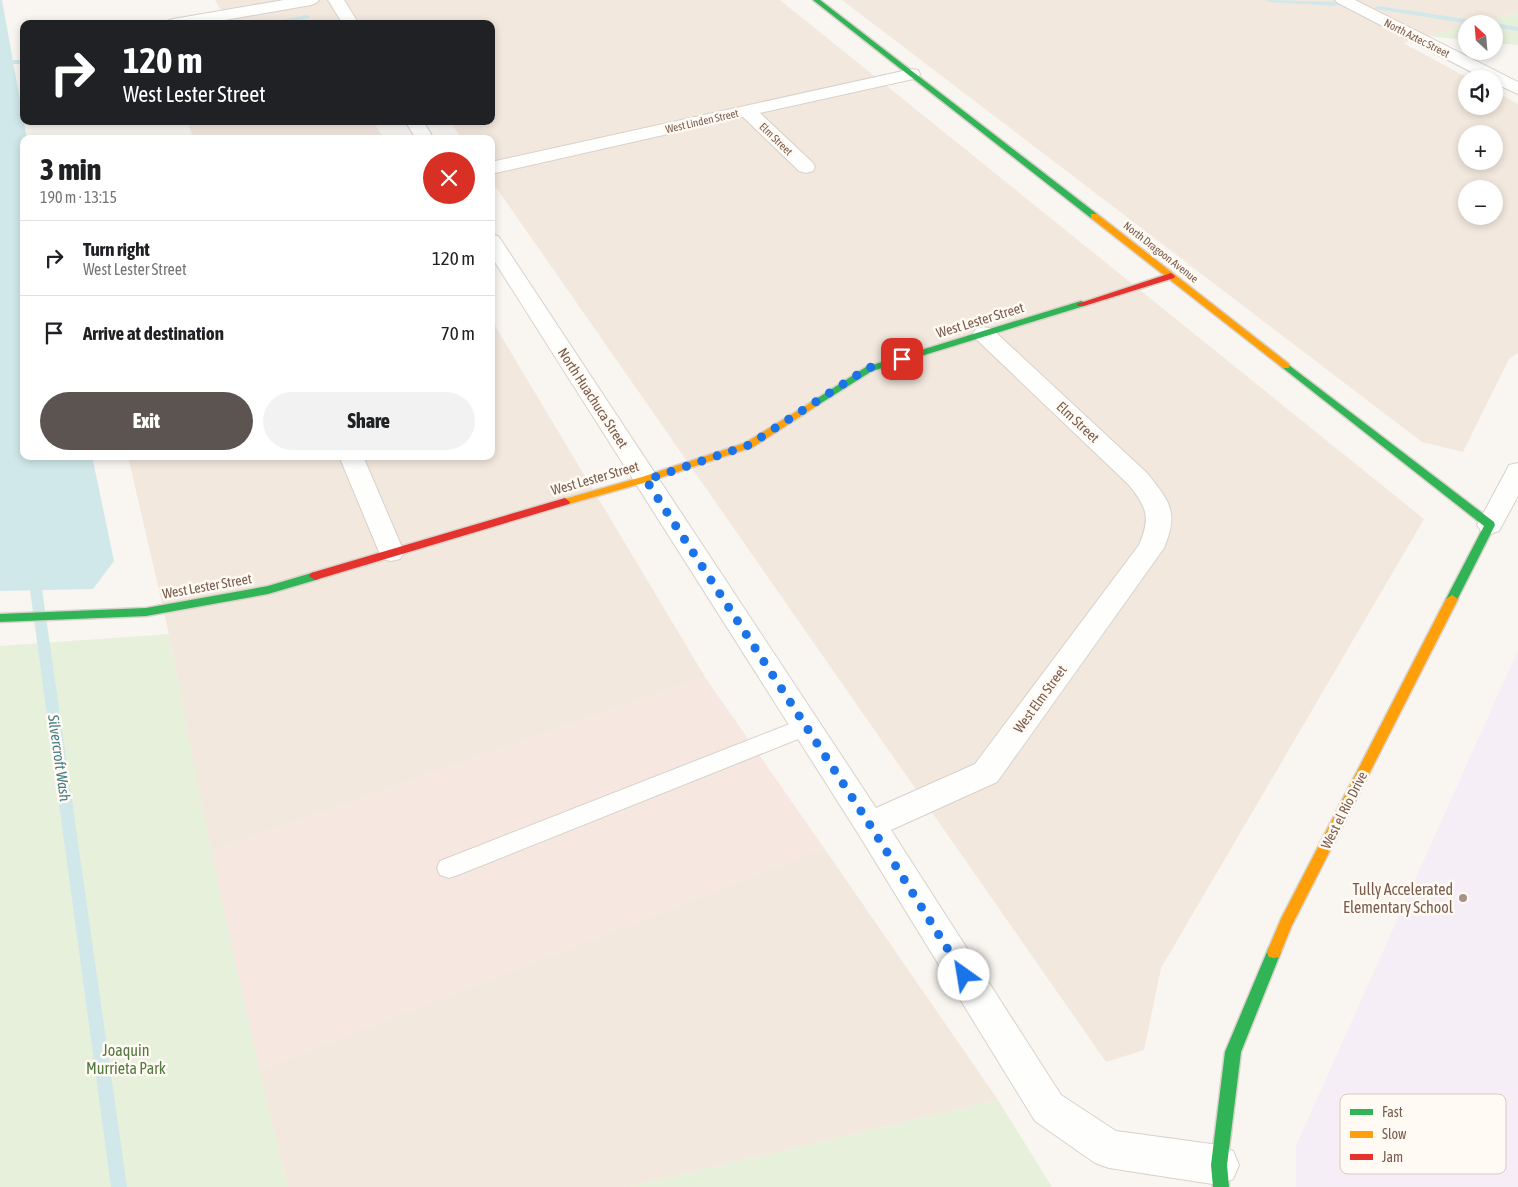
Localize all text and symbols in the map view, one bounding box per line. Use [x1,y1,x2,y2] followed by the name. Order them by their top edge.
[1458,15,1502,60] north arrow
[1458,15,1503,225] map controls
[1382,16,1452,60] street label: North Aztec Street
[40,40,105,105] icon: right
[123,40,202,80] text: 120 m
[1458,70,1503,115] button: sound
[123,81,266,107] text: West Lester Street
[664,107,740,135] street label: West Linden Street
[757,120,795,158] street label: Elm Street
[1458,125,1503,170] button: +
[40,152,101,186] text: 3 min
[423,152,475,204] button: close
[1458,180,1503,225] button: −
[40,188,117,206] text: 190 m · 13:15
[1121,219,1201,285] street label: North Dragoon Avenue
[83,238,150,260] text: Turn right
[40,244,68,272] icon: right
[432,247,475,269] text: 120 m
[83,260,187,278] text: West Lester Street
[934,299,1026,341] street label: West Lester Street
[40,319,68,347] icon: arrive
[83,322,224,344] text: Arrive at destination
[441,322,475,344] text: 70 m
[881,338,923,380] pin
[555,345,631,451] street label: North Huachuca Street
[888,345,916,373] icon: arrive
[40,392,253,450] button: Exit
[263,392,475,450] button: Share
[1053,398,1103,446] street label: Elm Street
[549,458,641,498] street label: West Lester Street
[161,570,253,602] street label: West Lester Street
[1010,662,1070,736] street label: West Elm Street
[45,712,74,802] water label: Silvercroft Wash
[1318,769,1370,851] street label: West el Rio Drive
[1343,880,1454,917] place label: Tully Accelerated Elementary School
[1457,892,1469,904] marker: Tully Accelerated Elementary School
[937,948,989,1000] position arrow
[86,1041,166,1077] park label: Joaquin Murrieta Park
[1340,1094,1506,1174] legend
[1382,1104,1403,1120] text: Fast
[1382,1126,1407,1142] text: Slow
[1382,1149,1403,1165] text: Jam

